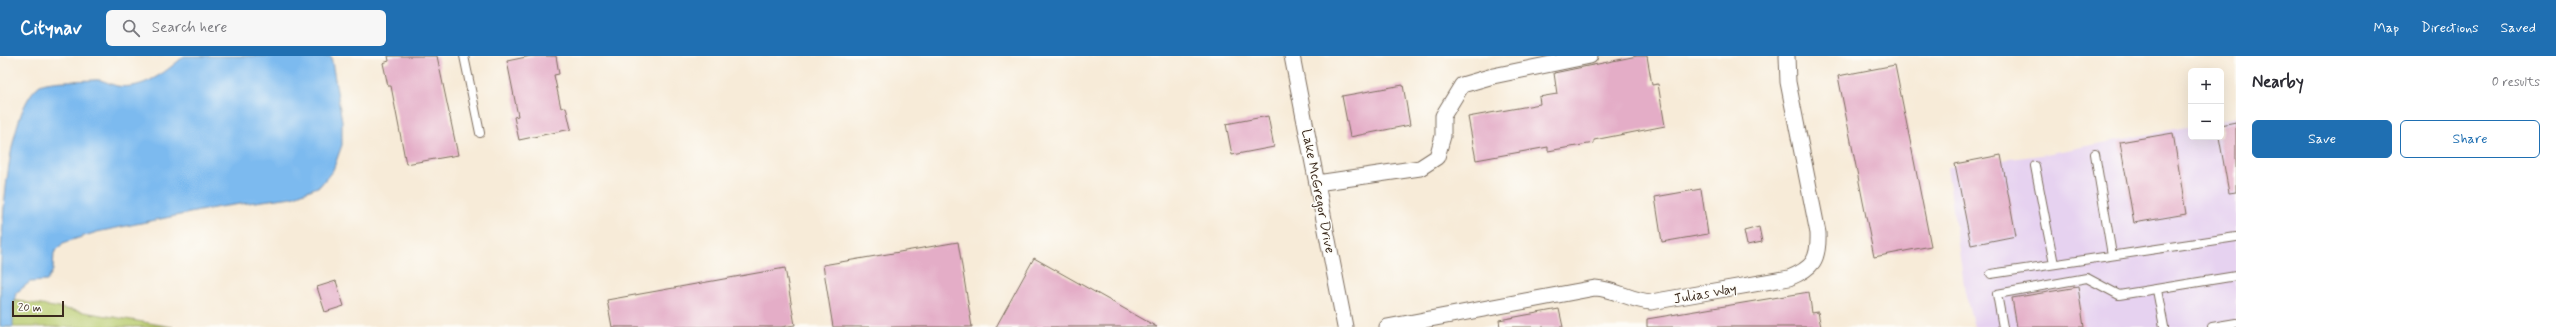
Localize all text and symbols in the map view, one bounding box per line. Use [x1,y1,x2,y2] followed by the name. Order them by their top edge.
[106,10,386,46] search box
[20,16,82,41] text: Citynav
[120,17,142,39] icon: search
[152,18,227,38] text: Search here
[2373,19,2399,37] text: Map
[2421,19,2479,37] text: Directions
[2501,19,2536,37] text: Saved
[2188,68,2224,140] map controls
[2188,68,2224,104] button: +
[2252,71,2304,93] text: Nearby
[2492,74,2540,91] text: 0 results
[2188,104,2224,140] button: −
[2252,120,2392,158] button: Save
[2400,120,2540,158] button: Share
[1297,128,1339,255] street label: Lake McGregor Drive
[1672,280,1738,308] street label: Julias Way
[12,299,64,318] scale bar
[18,301,41,315] text: 20 m

